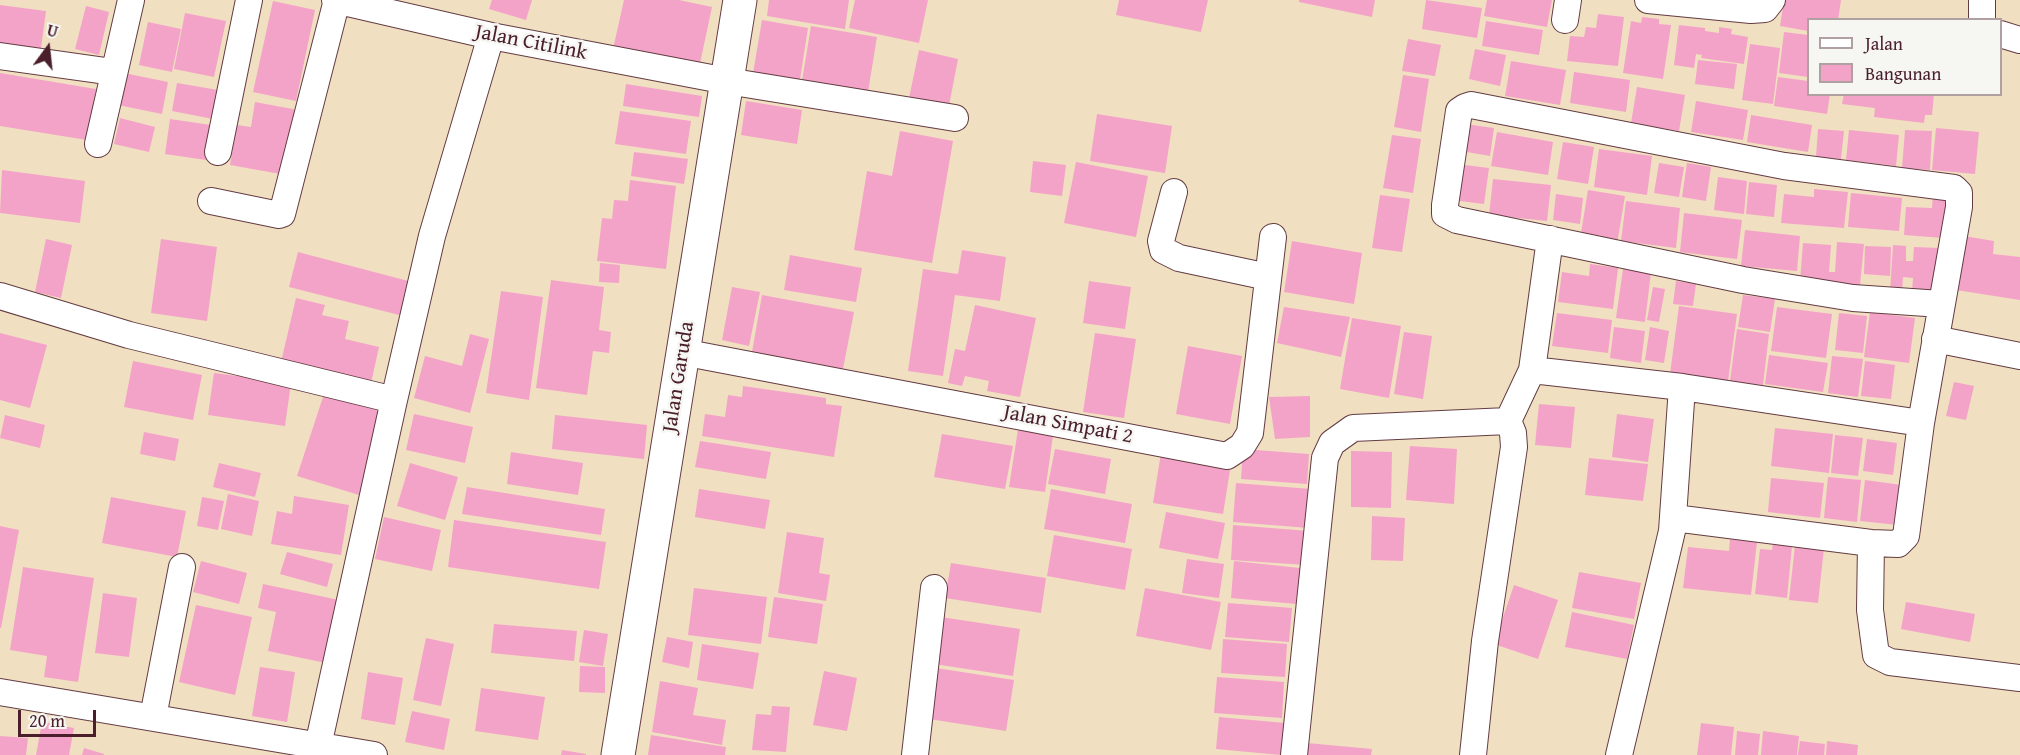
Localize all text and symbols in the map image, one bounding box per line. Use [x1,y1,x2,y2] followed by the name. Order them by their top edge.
[18,18,78,78] north arrow
[44,18,61,44] text: U
[1807,18,2002,96] legend
[473,20,589,66] street label: Jalan Citilink
[1865,30,1903,57] text: Jalan
[1865,60,1941,87] text: Bangunan
[658,320,700,434] street label: Jalan Garuda
[1001,400,1135,450] street label: Jalan Simpati 2
[21,698,99,736] scale bar
[29,707,65,734] text: 20 m

